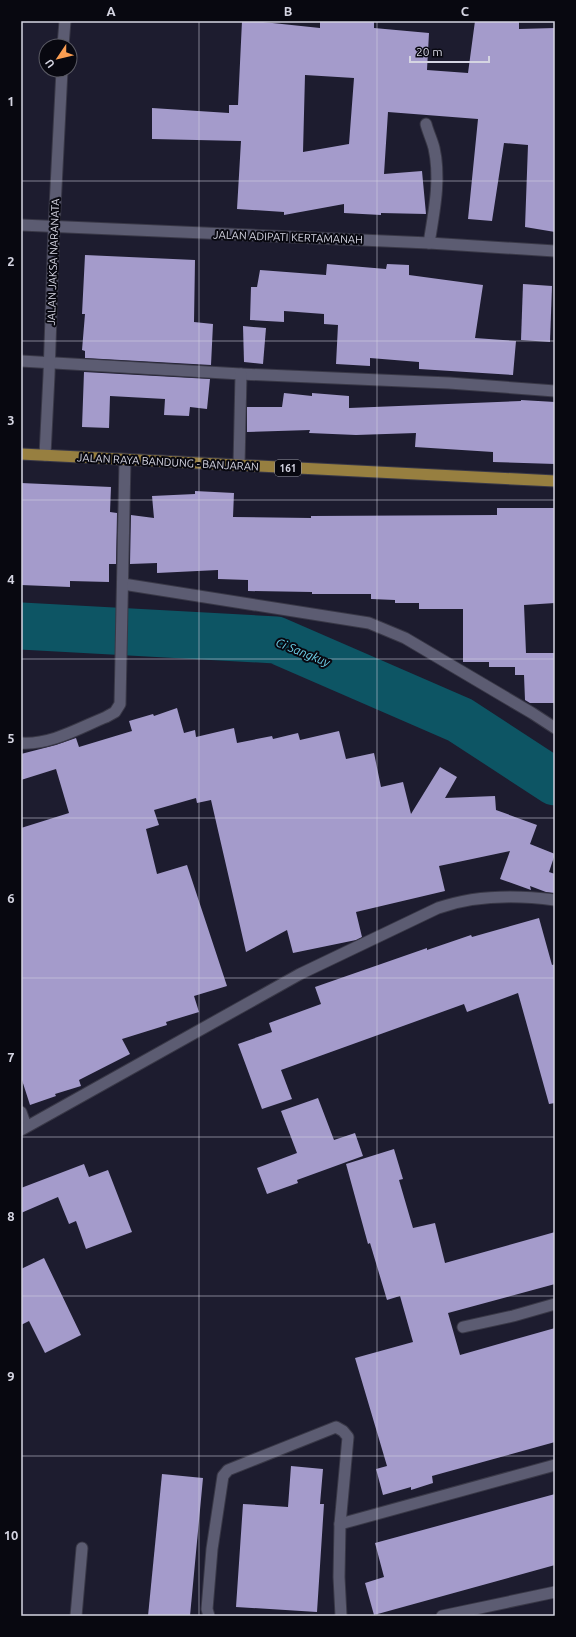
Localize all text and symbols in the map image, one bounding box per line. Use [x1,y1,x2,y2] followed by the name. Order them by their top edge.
[106,4,116,18] text: A
[284,4,293,18] text: B
[461,4,470,18] text: C
[38,38,78,78] north arrow
[410,38,489,64] scale bar
[416,45,443,58] text: 20 m
[43,57,57,70] text: U
[7,94,15,108] text: 1
[45,197,61,326] street label: JALAN JAKSA NARANATA
[213,228,363,246] street label: JALAN ADIPATI KERTAMANAH
[7,254,15,268] text: 2
[7,413,15,427] text: 3
[77,451,259,473] street label: JALAN RAYA BANDUNG - BANJARAN
[275,460,301,476] road number: 161
[7,572,15,586] text: 4
[274,635,332,669] water label: Ci Sangkuy
[7,731,15,745] text: 5
[7,891,15,905] text: 6
[7,1050,15,1064] text: 7
[7,1209,15,1223] text: 8
[7,1369,15,1383] text: 9
[4,1528,18,1542] text: 10

